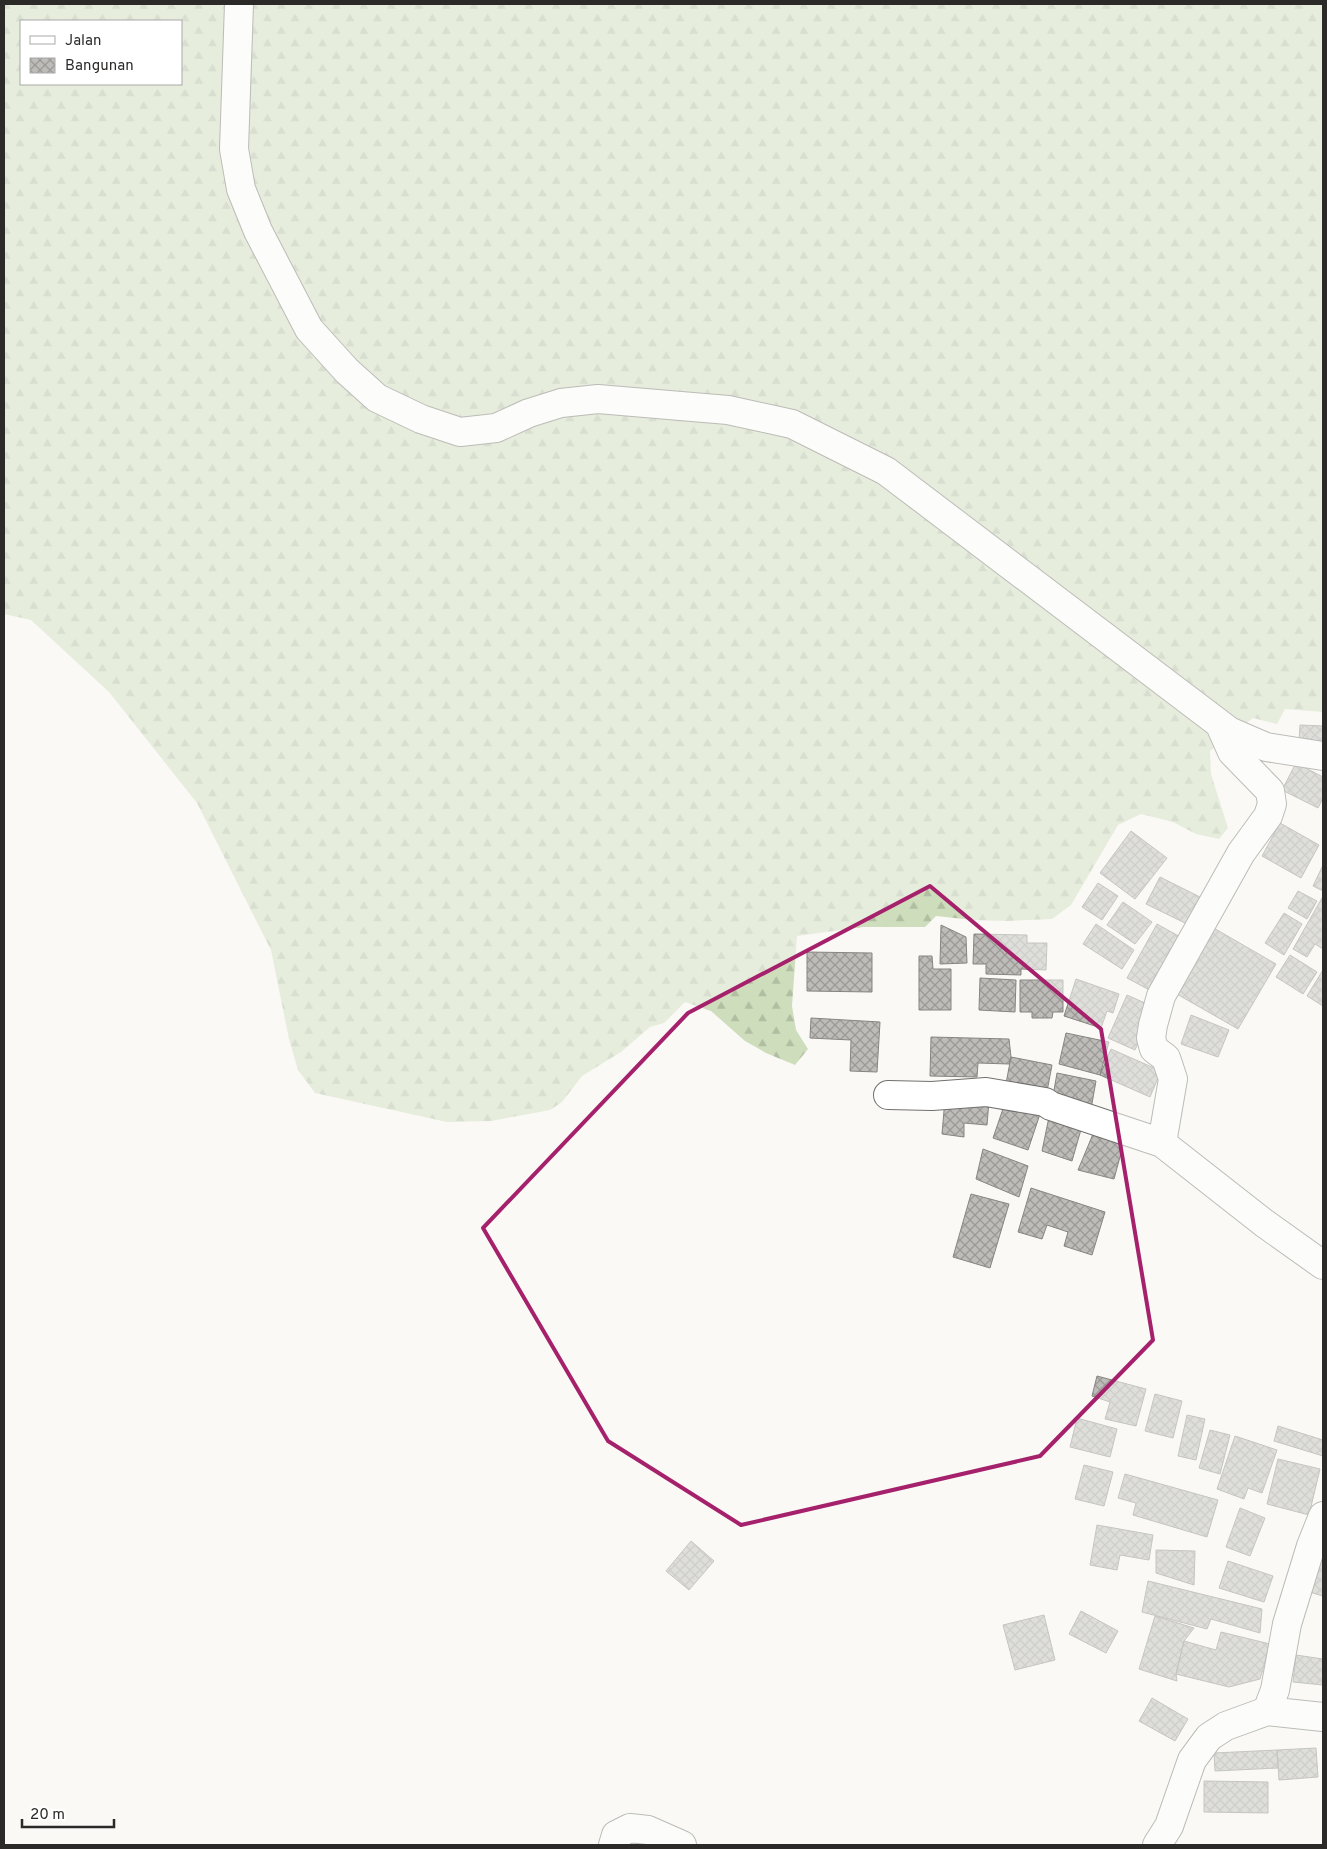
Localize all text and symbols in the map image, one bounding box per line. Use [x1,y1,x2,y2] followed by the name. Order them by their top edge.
[20,20,182,85] legend
[65,32,102,51] text: Jalan
[65,57,134,76] text: Bangunan
[22,1796,115,1828] scale bar
[30,1806,65,1825] text: 20 m

